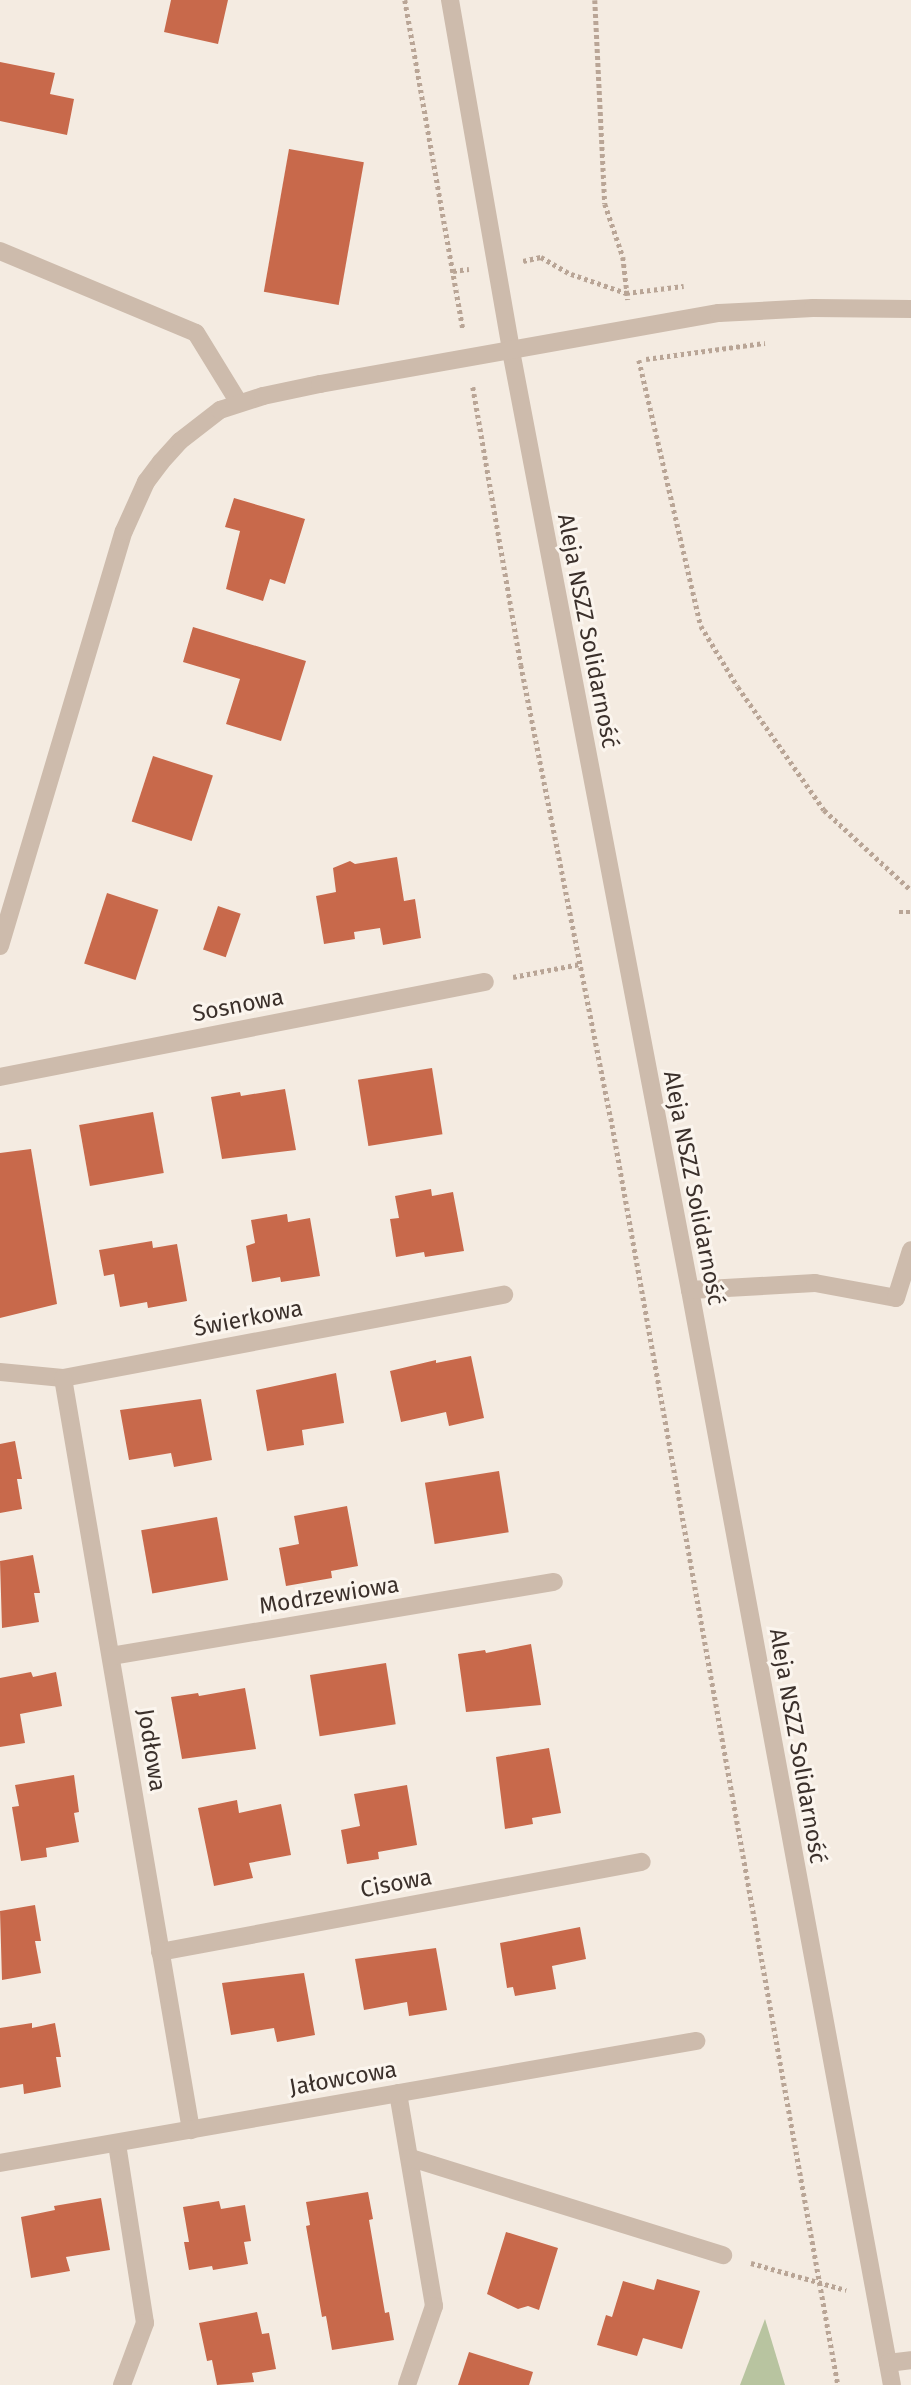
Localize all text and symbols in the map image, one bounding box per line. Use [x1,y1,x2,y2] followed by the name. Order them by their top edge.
[552,511,624,751] street label: Aleja NSZZ Solidarność
[190,983,286,1027] street label: Sosnowa
[658,1068,730,1308] street label: Aleja NSZZ Solidarność
[191,1294,305,1342] street label: Świerkowa
[257,1570,401,1620] street label: Modrzewiowa
[764,1626,832,1866] street label: Aleja NSZZ Solidarność
[132,1707,172,1793] street label: Jodłowa
[358,1863,434,1903] street label: Cisowa
[287,2055,399,2101] street label: Jałowcowa

